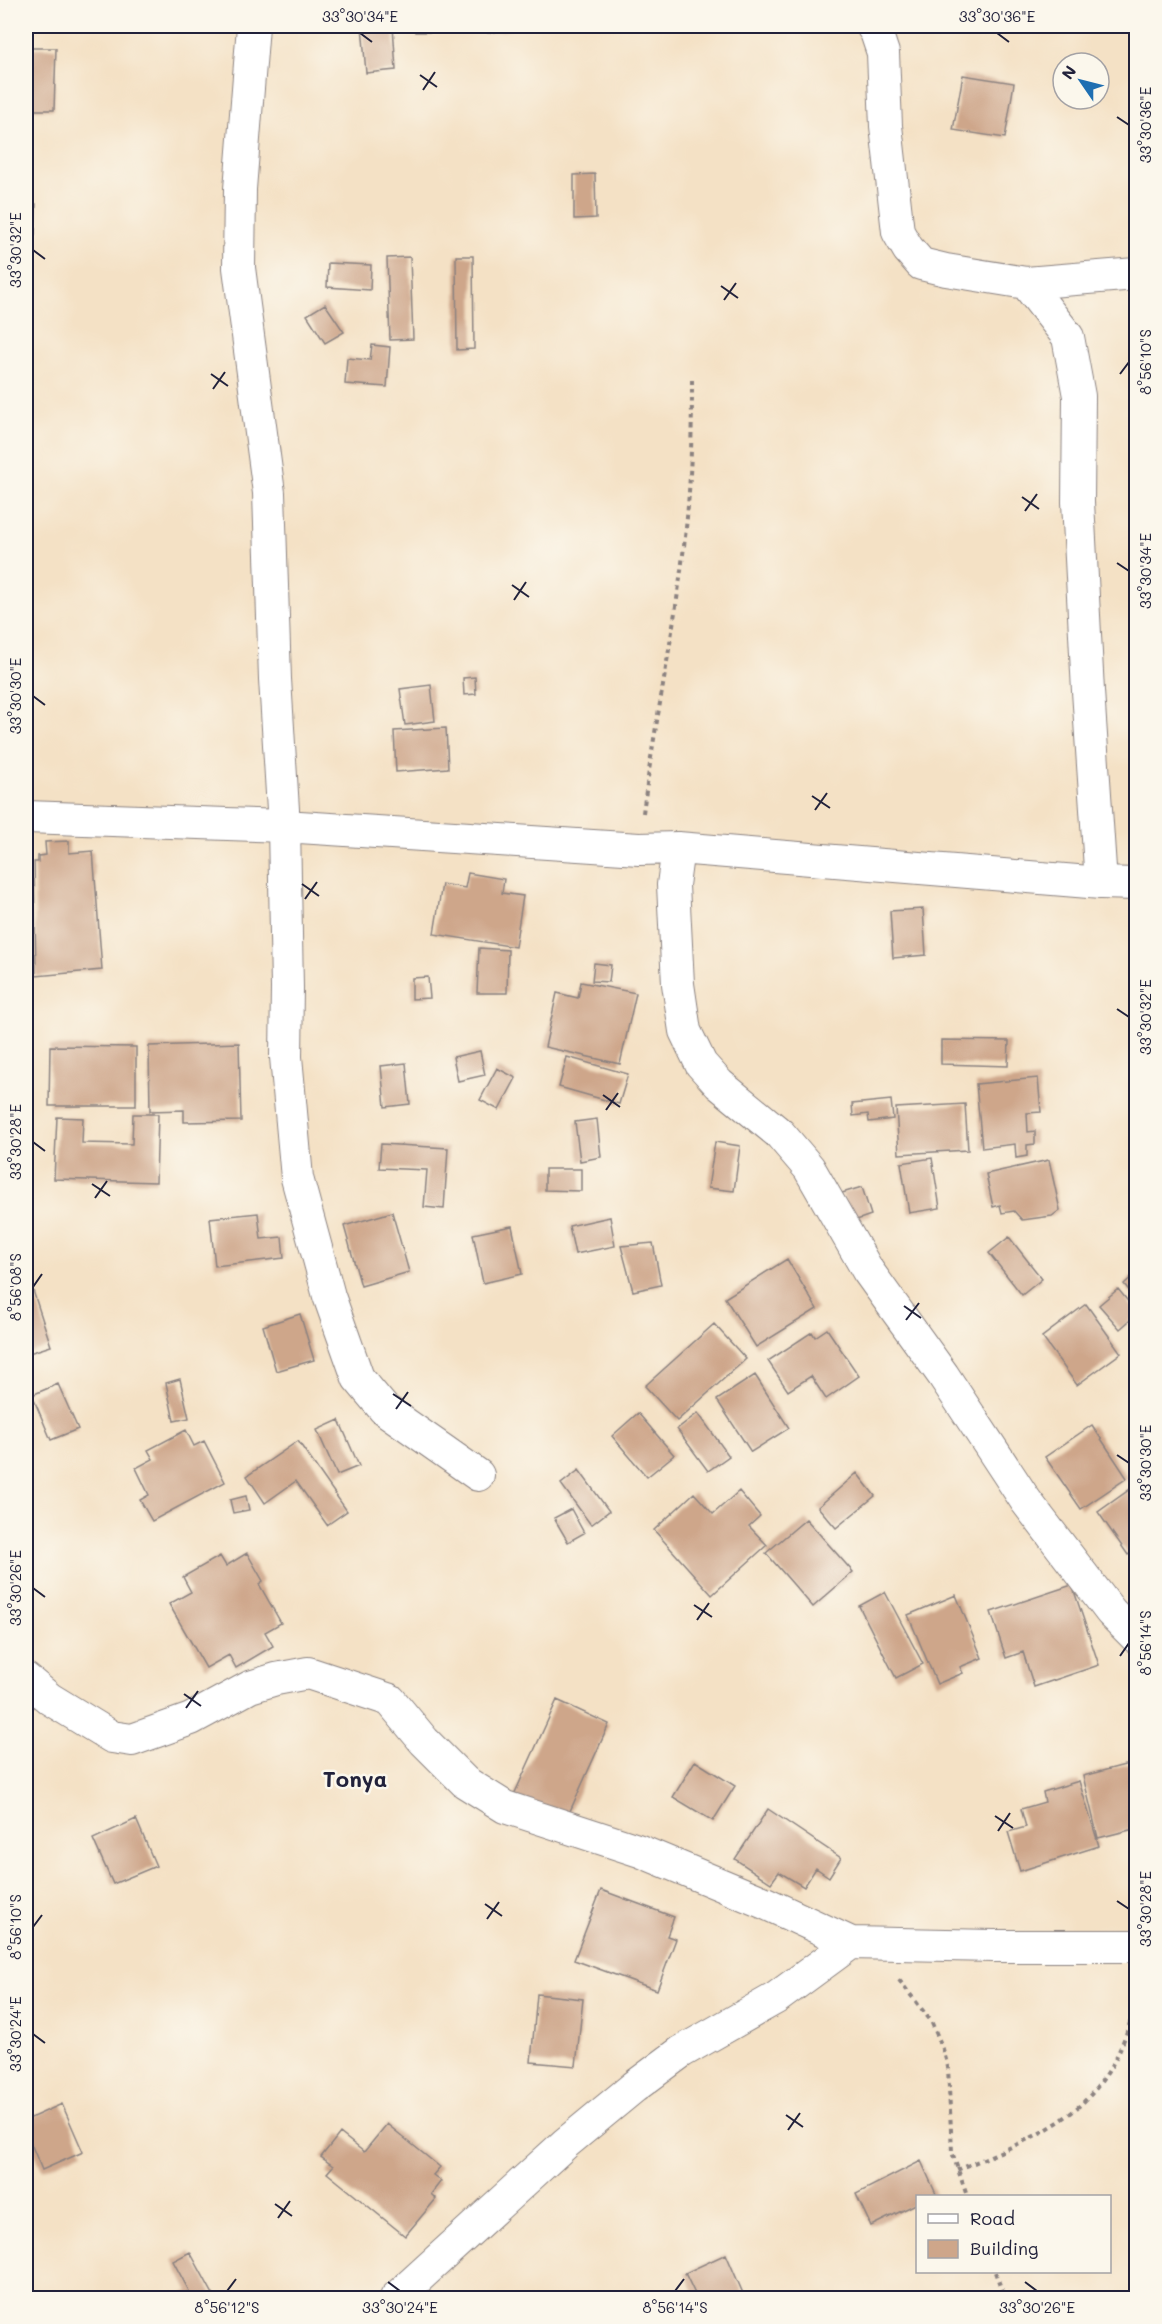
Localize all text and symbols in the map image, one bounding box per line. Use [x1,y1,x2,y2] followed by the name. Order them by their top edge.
[322,6,399,26] text: 33°30'34"E
[959,6,1036,26] text: 33°30'36"E
[1051,51,1111,111] north arrow
[1056,61,1080,83] text: N
[1135,86,1155,163] text: 33°30'36"E
[5,212,25,288] text: 33°30'32"E
[1135,329,1155,395] text: 8°56'10"S
[1135,532,1155,609] text: 33°30'34"E
[5,657,25,734] text: 33°30'30"E
[1135,979,1155,1055] text: 33°30'32"E
[5,1104,25,1180] text: 33°30'28"E
[5,1253,25,1321] text: 8°56'08"S
[1135,1424,1155,1501] text: 33°30'30"E
[5,1550,25,1626] text: 33°30'26"E
[1135,1610,1155,1676] text: 8°56'14"S
[323,1764,387,1793] district label: Tonya
[1135,1871,1155,1947] text: 33°30'28"E
[5,1894,25,1960] text: 8°56'10"S
[5,1996,25,2072] text: 33°30'24"E
[916,2195,1111,2273] legend
[970,2206,1015,2230] text: Road
[970,2236,1038,2260] text: Building
[195,2297,259,2317] text: 8°56'12"S
[362,2297,438,2317] text: 33°30'24"E
[642,2297,708,2317] text: 8°56'14"S
[999,2297,1075,2317] text: 33°30'26"E

